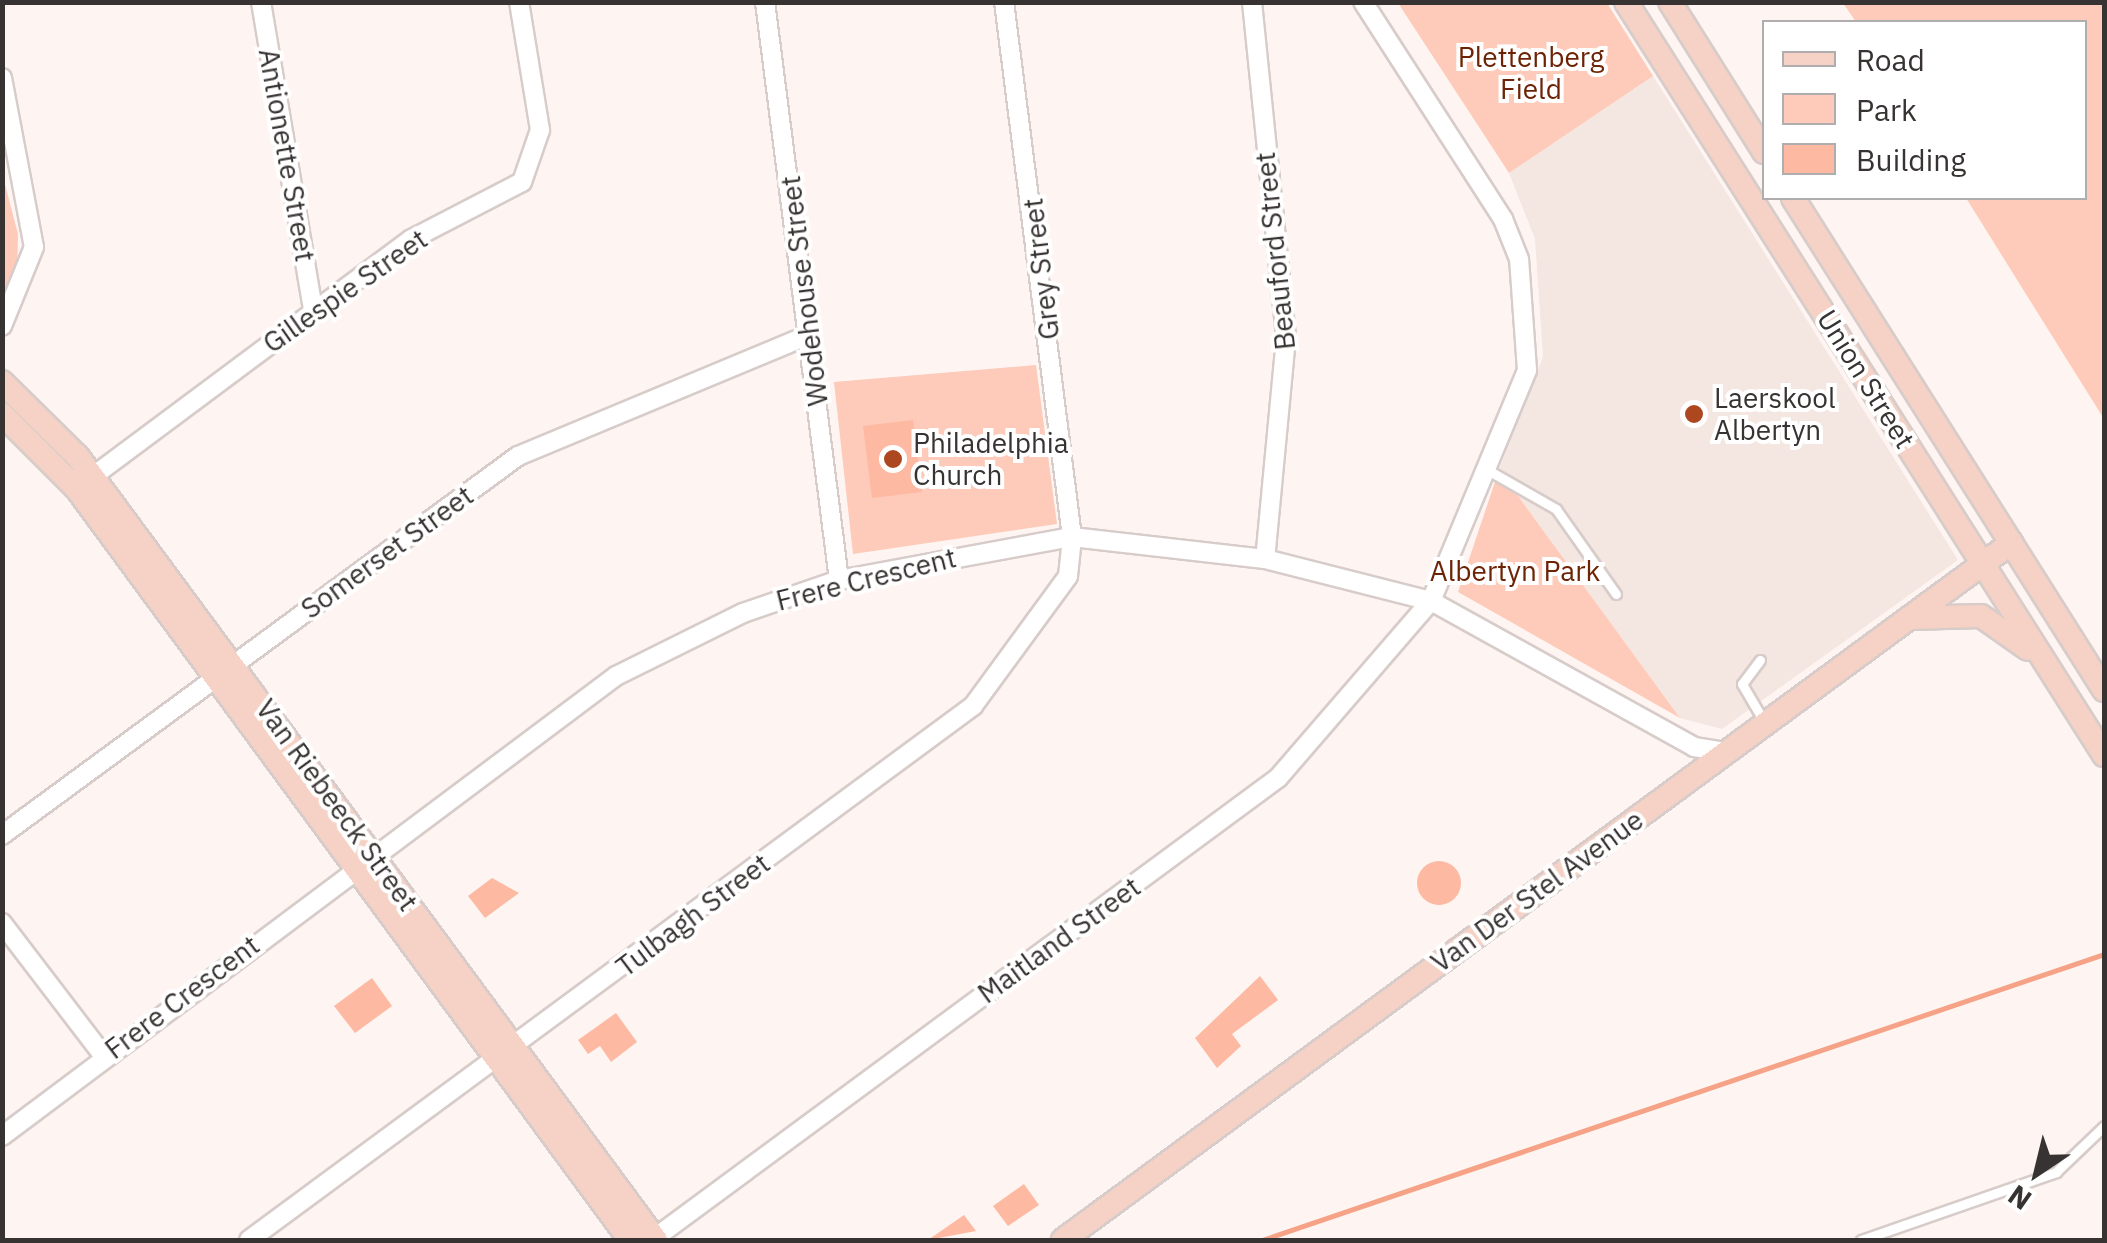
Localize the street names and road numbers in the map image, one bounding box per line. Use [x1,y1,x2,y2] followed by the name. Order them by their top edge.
[252,46,322,264] street label: Antionette Street
[1248,150,1302,352] street label: Beauford Street
[773,174,835,408] street label: Wodehouse Street
[1016,196,1066,342] street label: Grey Street
[256,222,434,360] street label: Gillespie Street
[1810,304,1922,454] street label: Union Street
[294,478,480,626] street label: Somerset Street
[773,540,959,618] street label: Frere Crescent
[249,693,425,917] street label: Van Riebeeck Street
[1424,803,1650,979] street label: Van Der Stel Avenue
[610,846,776,984] street label: Tulbagh Street
[971,870,1147,1010] street label: Maitland Street
[98,928,266,1066] street label: Frere Crescent

